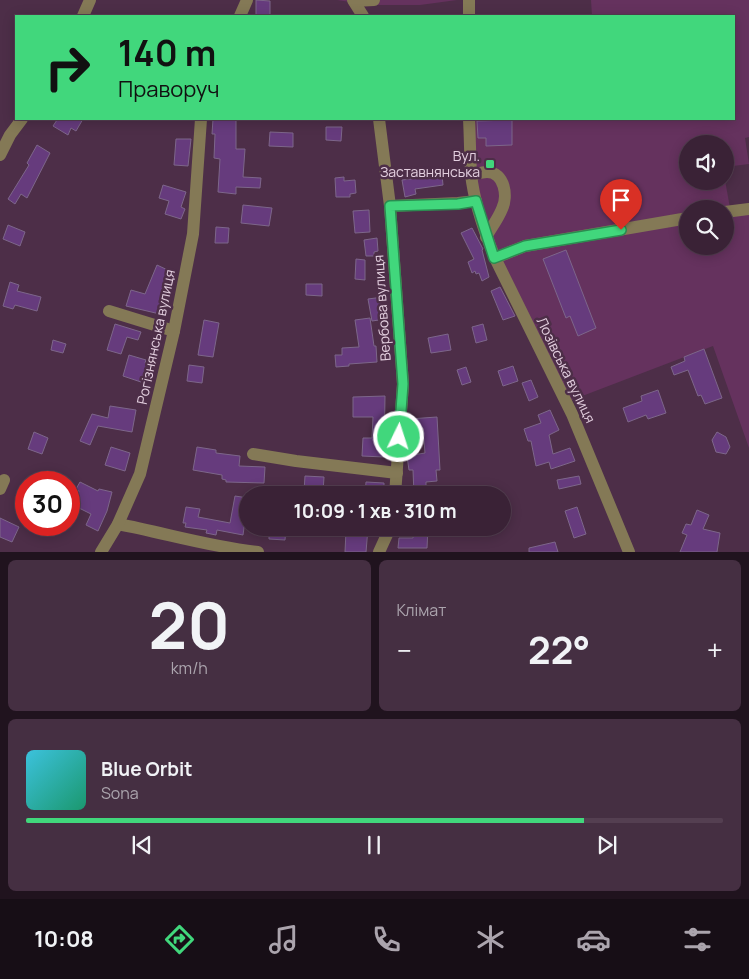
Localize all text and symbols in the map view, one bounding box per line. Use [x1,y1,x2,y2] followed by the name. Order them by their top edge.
[118,29,216,77] text: 140 m
[35,35,100,100] icon: right
[118,74,219,104] text: Праворуч
[679,135,734,255] map controls
[679,135,734,190] button: sound
[380,146,480,181] place label: Вул. Заставнянська
[484,158,496,170] marker: Вул. Заставнянська
[600,179,642,230] pin
[607,186,635,214] icon: arrive
[679,200,734,255] button: search
[368,254,395,362] street label: Вербова вулиця
[132,268,179,406] street label: Рогізнянська вулиця
[533,314,600,426] street label: Лозівська вулиця
[372,410,424,462] position arrow
[15,471,80,536] speed limit sign: 30
[294,498,457,524] text: 10:09 · 1 хв · 310 m
[149,580,230,669] text: 20
[397,599,446,621] text: Клімат
[528,623,590,675] text: 22°
[397,631,412,669] text: −
[707,631,723,669] text: +
[171,657,208,679] text: km/h
[101,756,193,782] text: Blue Orbit
[101,782,139,804] text: Sona
[128,831,156,859] icon: previous
[360,831,388,859] icon: pause
[593,831,621,859] icon: next
[162,922,197,957] icon: directions
[266,922,301,957] icon: music
[369,922,404,957] icon: phone
[473,922,508,957] icon: climate
[576,922,611,957] icon: car
[680,922,715,957] icon: filters
[34,924,94,954] text: 10:08

